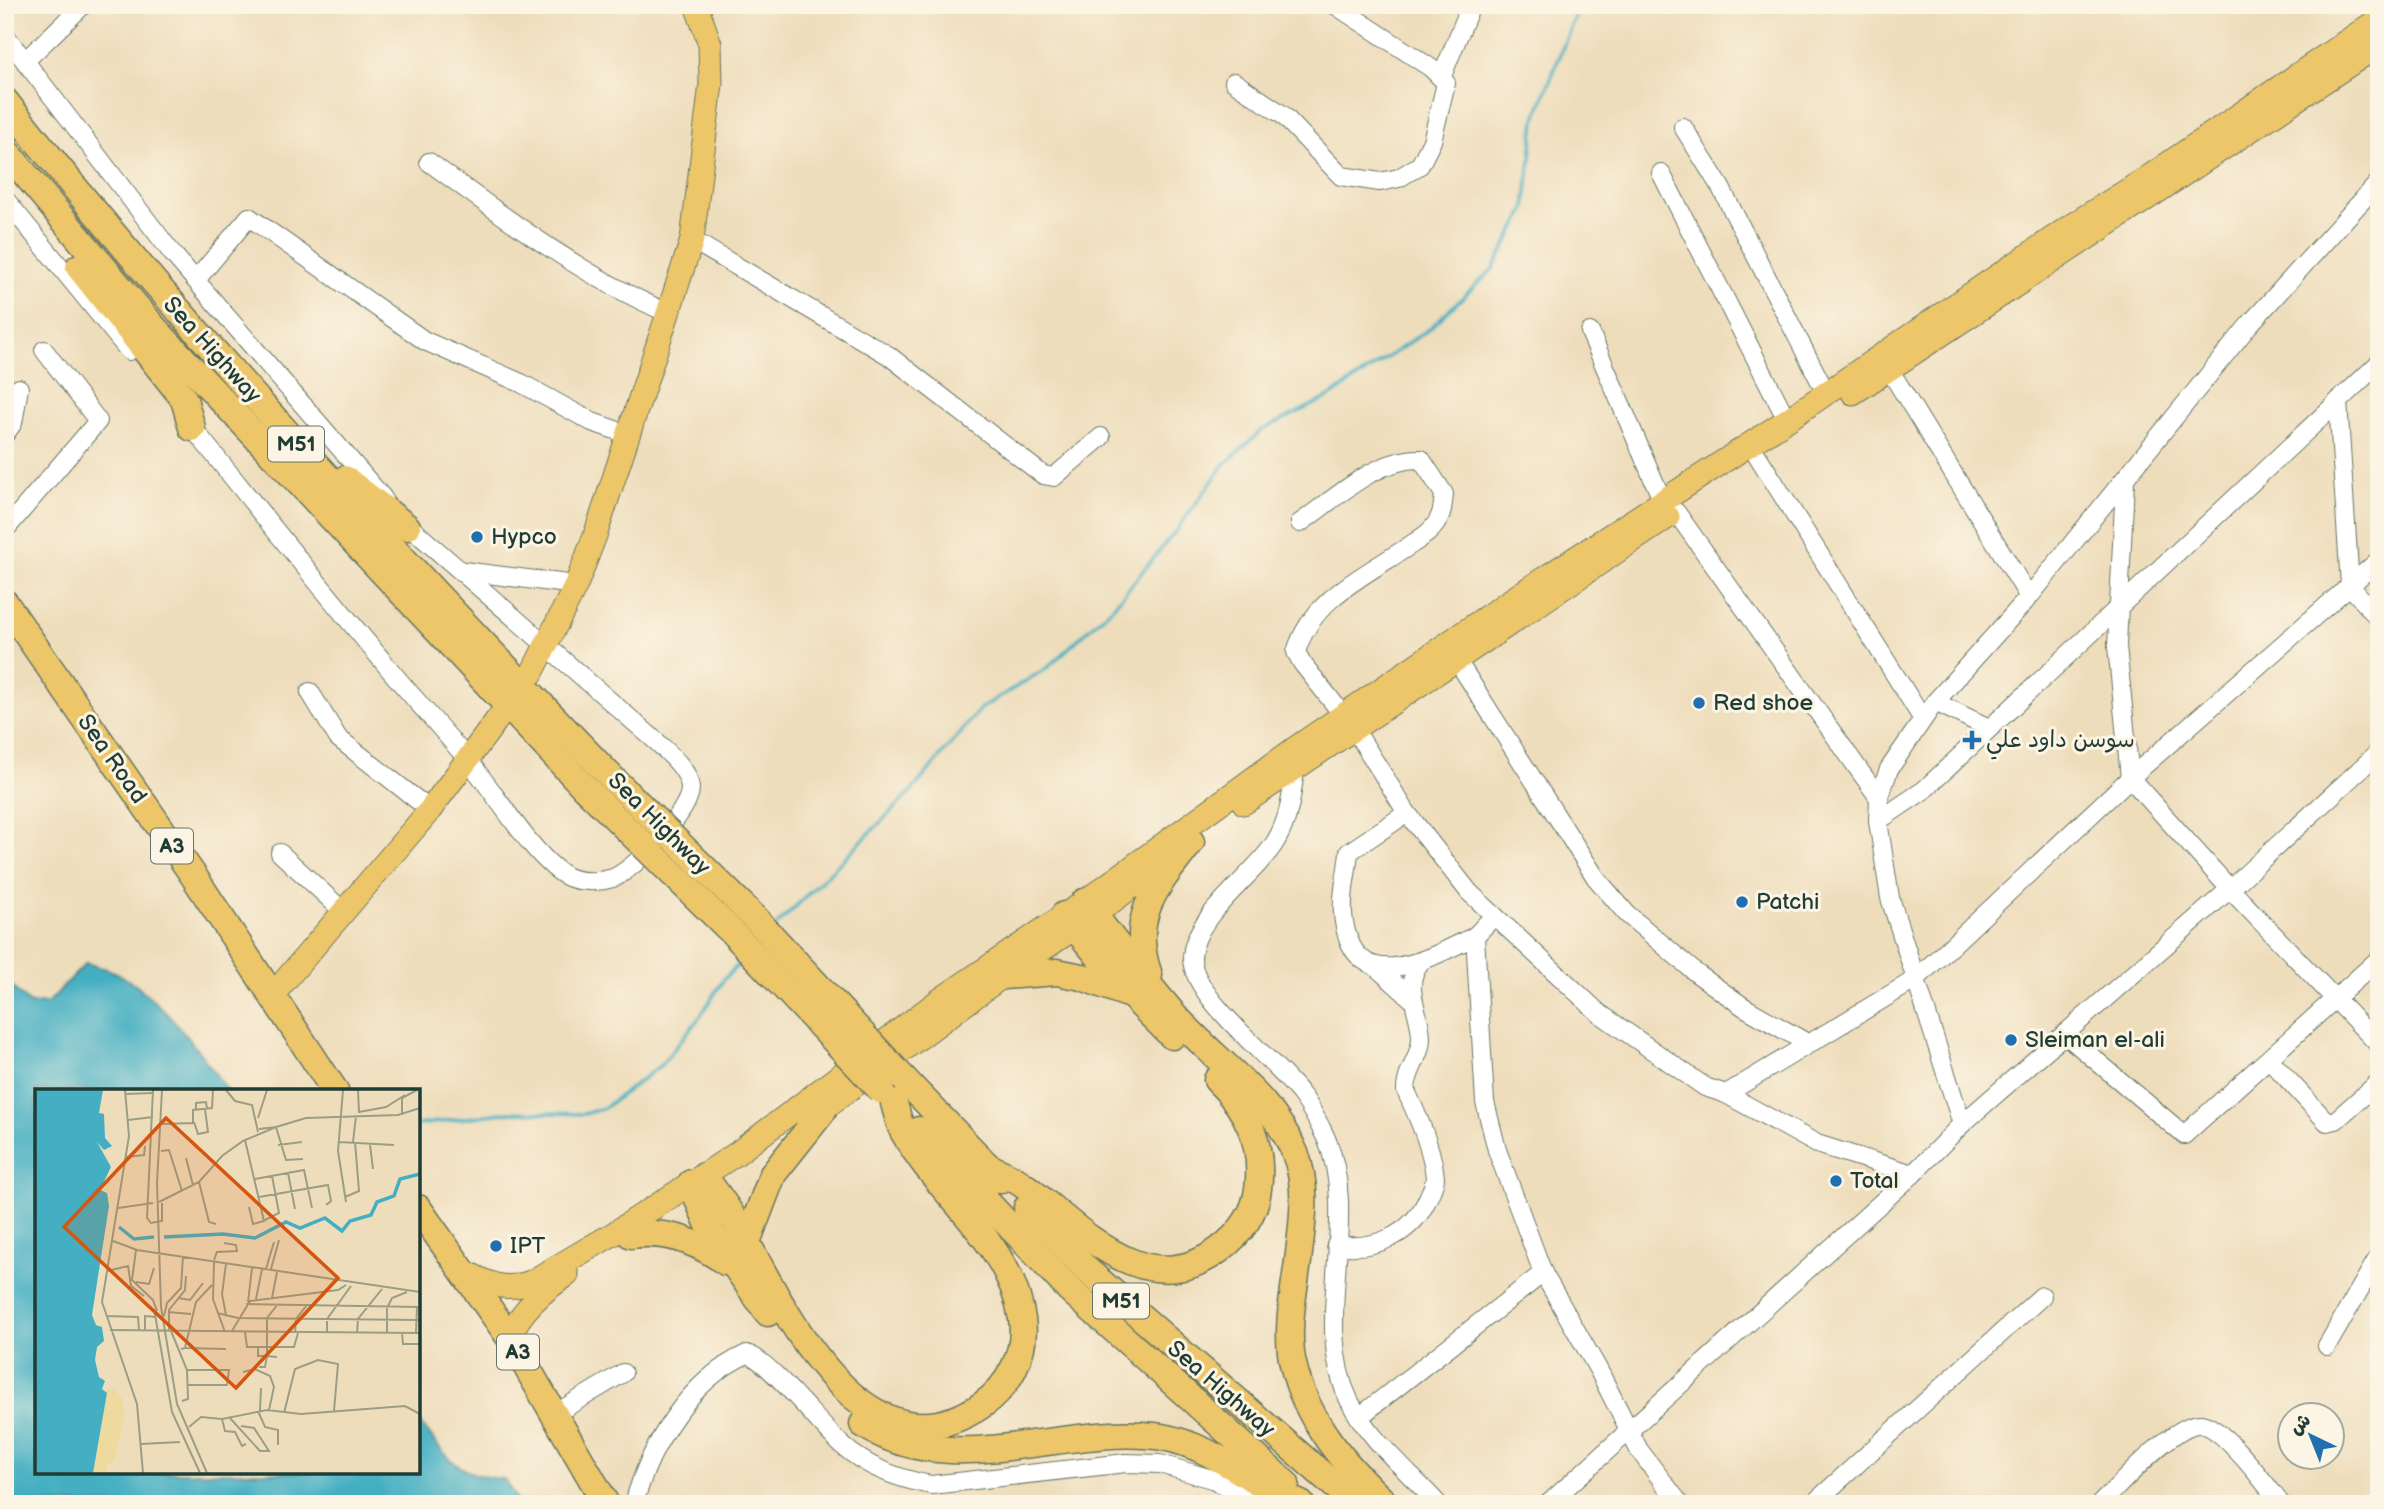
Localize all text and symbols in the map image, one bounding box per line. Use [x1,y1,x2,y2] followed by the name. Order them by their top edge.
[157,291,267,409] street label: Sea Highway
[268,426,324,462] road number: M51
[491,523,557,551] place label: Hypco
[469,529,485,545] marker: Hypco
[1713,689,1813,717] place label: Red shoe
[1691,695,1707,711] marker: Red shoe
[71,709,153,809] street label: Sea Road
[1986,726,2135,760] place label: سوسن داود علي
[1964,732,1980,748] marker: سوسن داود علي
[602,767,717,882] street label: Sea Highway
[151,828,193,864] road number: A3
[1756,888,1819,916] place label: Patchi
[1734,894,1750,910] marker: Patchi
[2025,1026,2165,1054] place label: Sleiman el-ali
[2003,1032,2019,1048] marker: Sleiman el-ali
[35,1089,420,1474] inset map
[1850,1167,1899,1195] place label: Total
[1828,1173,1844,1189] marker: Total
[510,1232,546,1260] place label: IPT
[488,1238,504,1254] marker: IPT
[1093,1284,1149,1318] road number: M51
[497,1334,539,1370] road number: A3
[1161,1335,1281,1444] street label: Sea Highway
[2276,1400,2346,1470] north arrow
[2285,1409,2316,1440] text: ش

